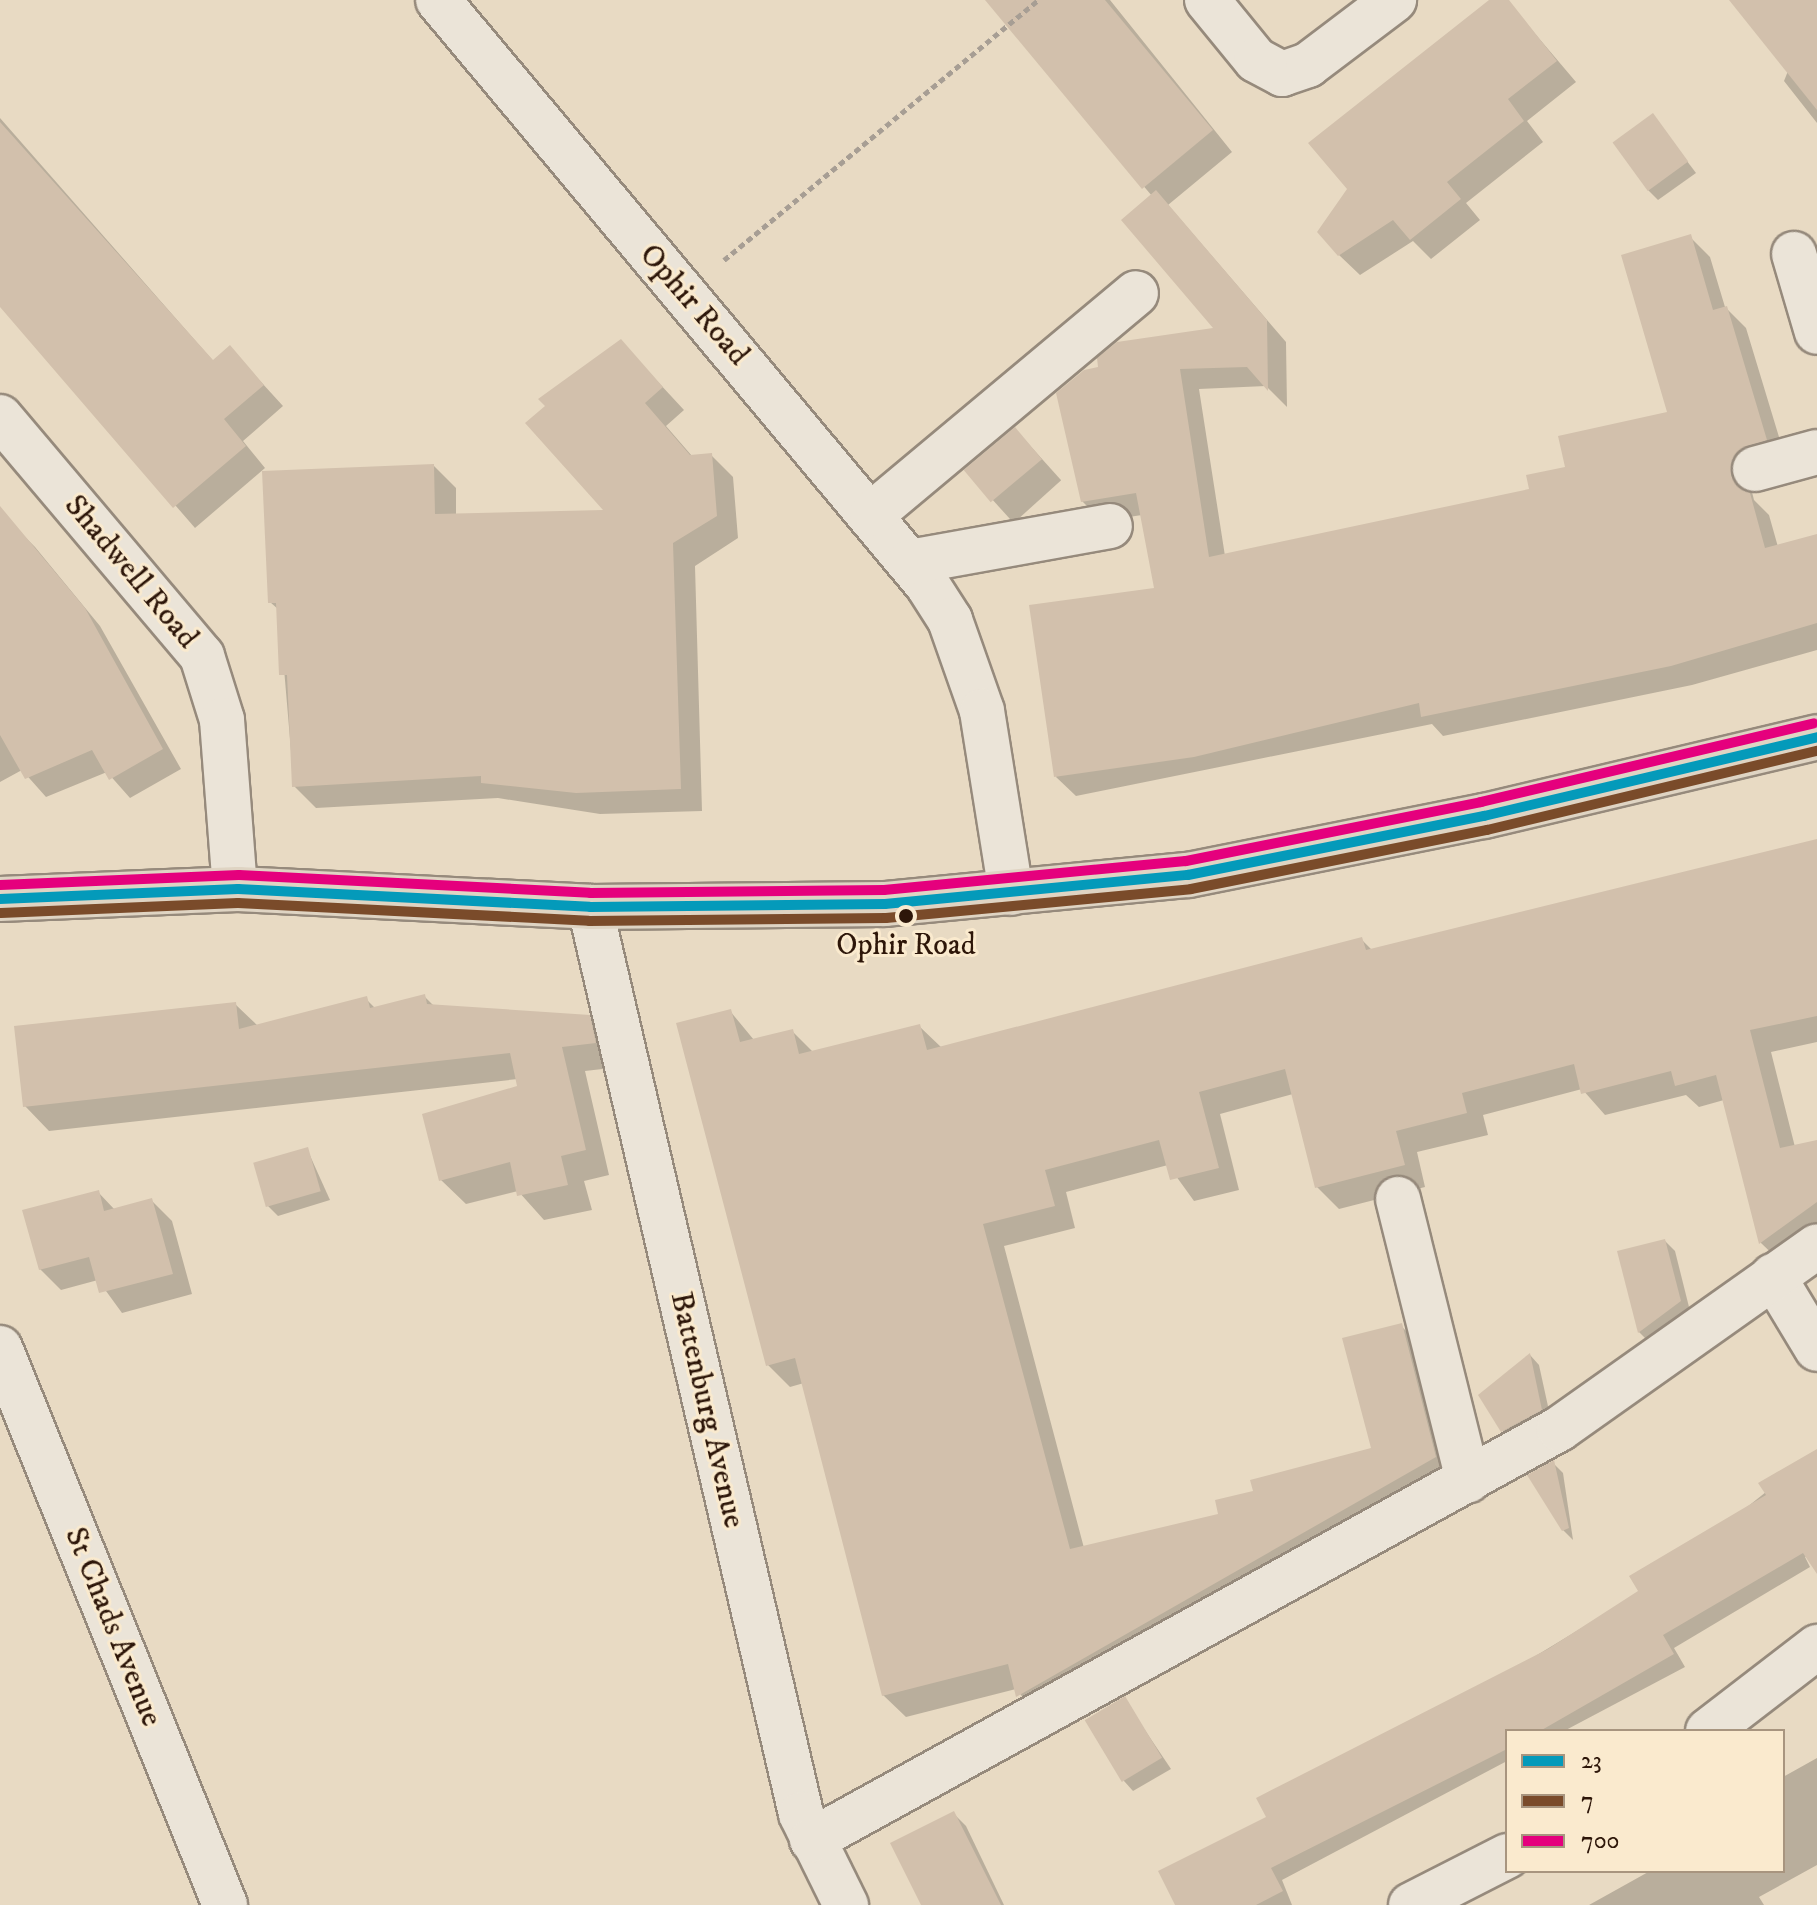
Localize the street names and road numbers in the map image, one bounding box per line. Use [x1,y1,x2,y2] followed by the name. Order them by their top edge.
[631,236,757,374] street label: Ophir Road
[56,487,206,657] street label: Shadwell Road
[661,1288,753,1532] street label: Battenburg Avenue
[56,1522,170,1732] street label: St Chads Avenue

